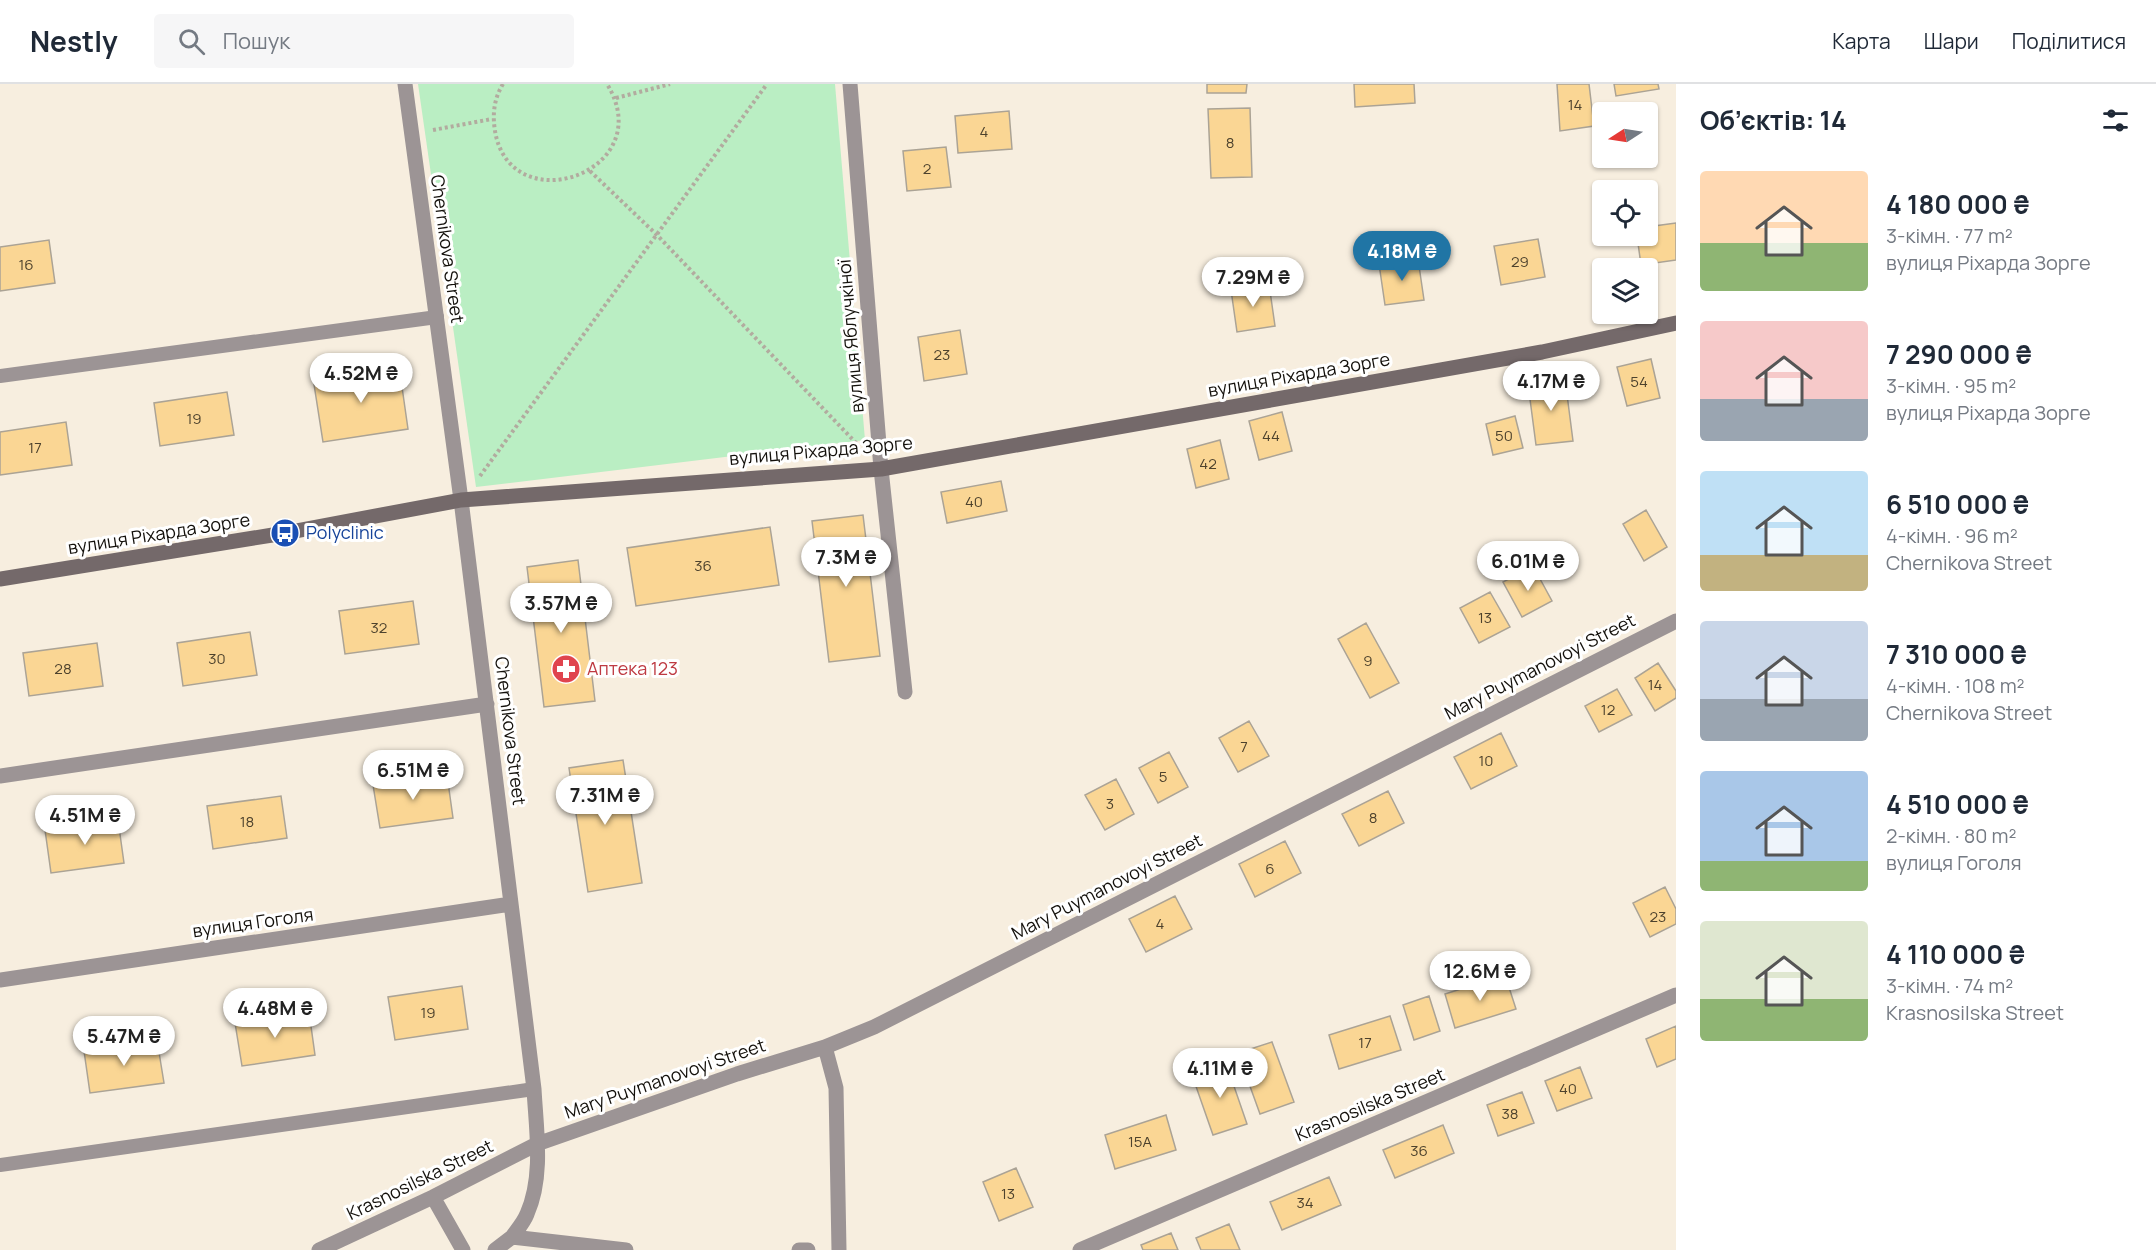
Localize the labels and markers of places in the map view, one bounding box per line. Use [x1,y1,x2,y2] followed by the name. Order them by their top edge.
[1347,231,1457,282] pin: 4.18M ₴
[1198,257,1308,308] pin: 7.29M ₴
[306,353,416,404] pin: 4.52M ₴
[1496,361,1606,412] pin: 4.17M ₴
[269,517,301,549] bus stop icon: Polyclinic
[306,520,384,544] place label: Polyclinic
[797,537,895,588] pin: 7.3M ₴
[1473,541,1583,592] pin: 6.01M ₴
[506,583,616,634] pin: 3.57M ₴
[550,653,582,685] pharmacy icon: Аптека 123
[587,656,678,680] place label: Аптека 123
[358,750,468,801] pin: 6.51M ₴
[550,775,660,826] pin: 7.31M ₴
[30,795,140,846] pin: 4.51M ₴
[1425,951,1535,1002] pin: 12.6M ₴
[220,988,330,1039] pin: 4.48M ₴
[69,1016,179,1067] pin: 5.47M ₴
[1165,1048,1275,1099] pin: 4.11M ₴

